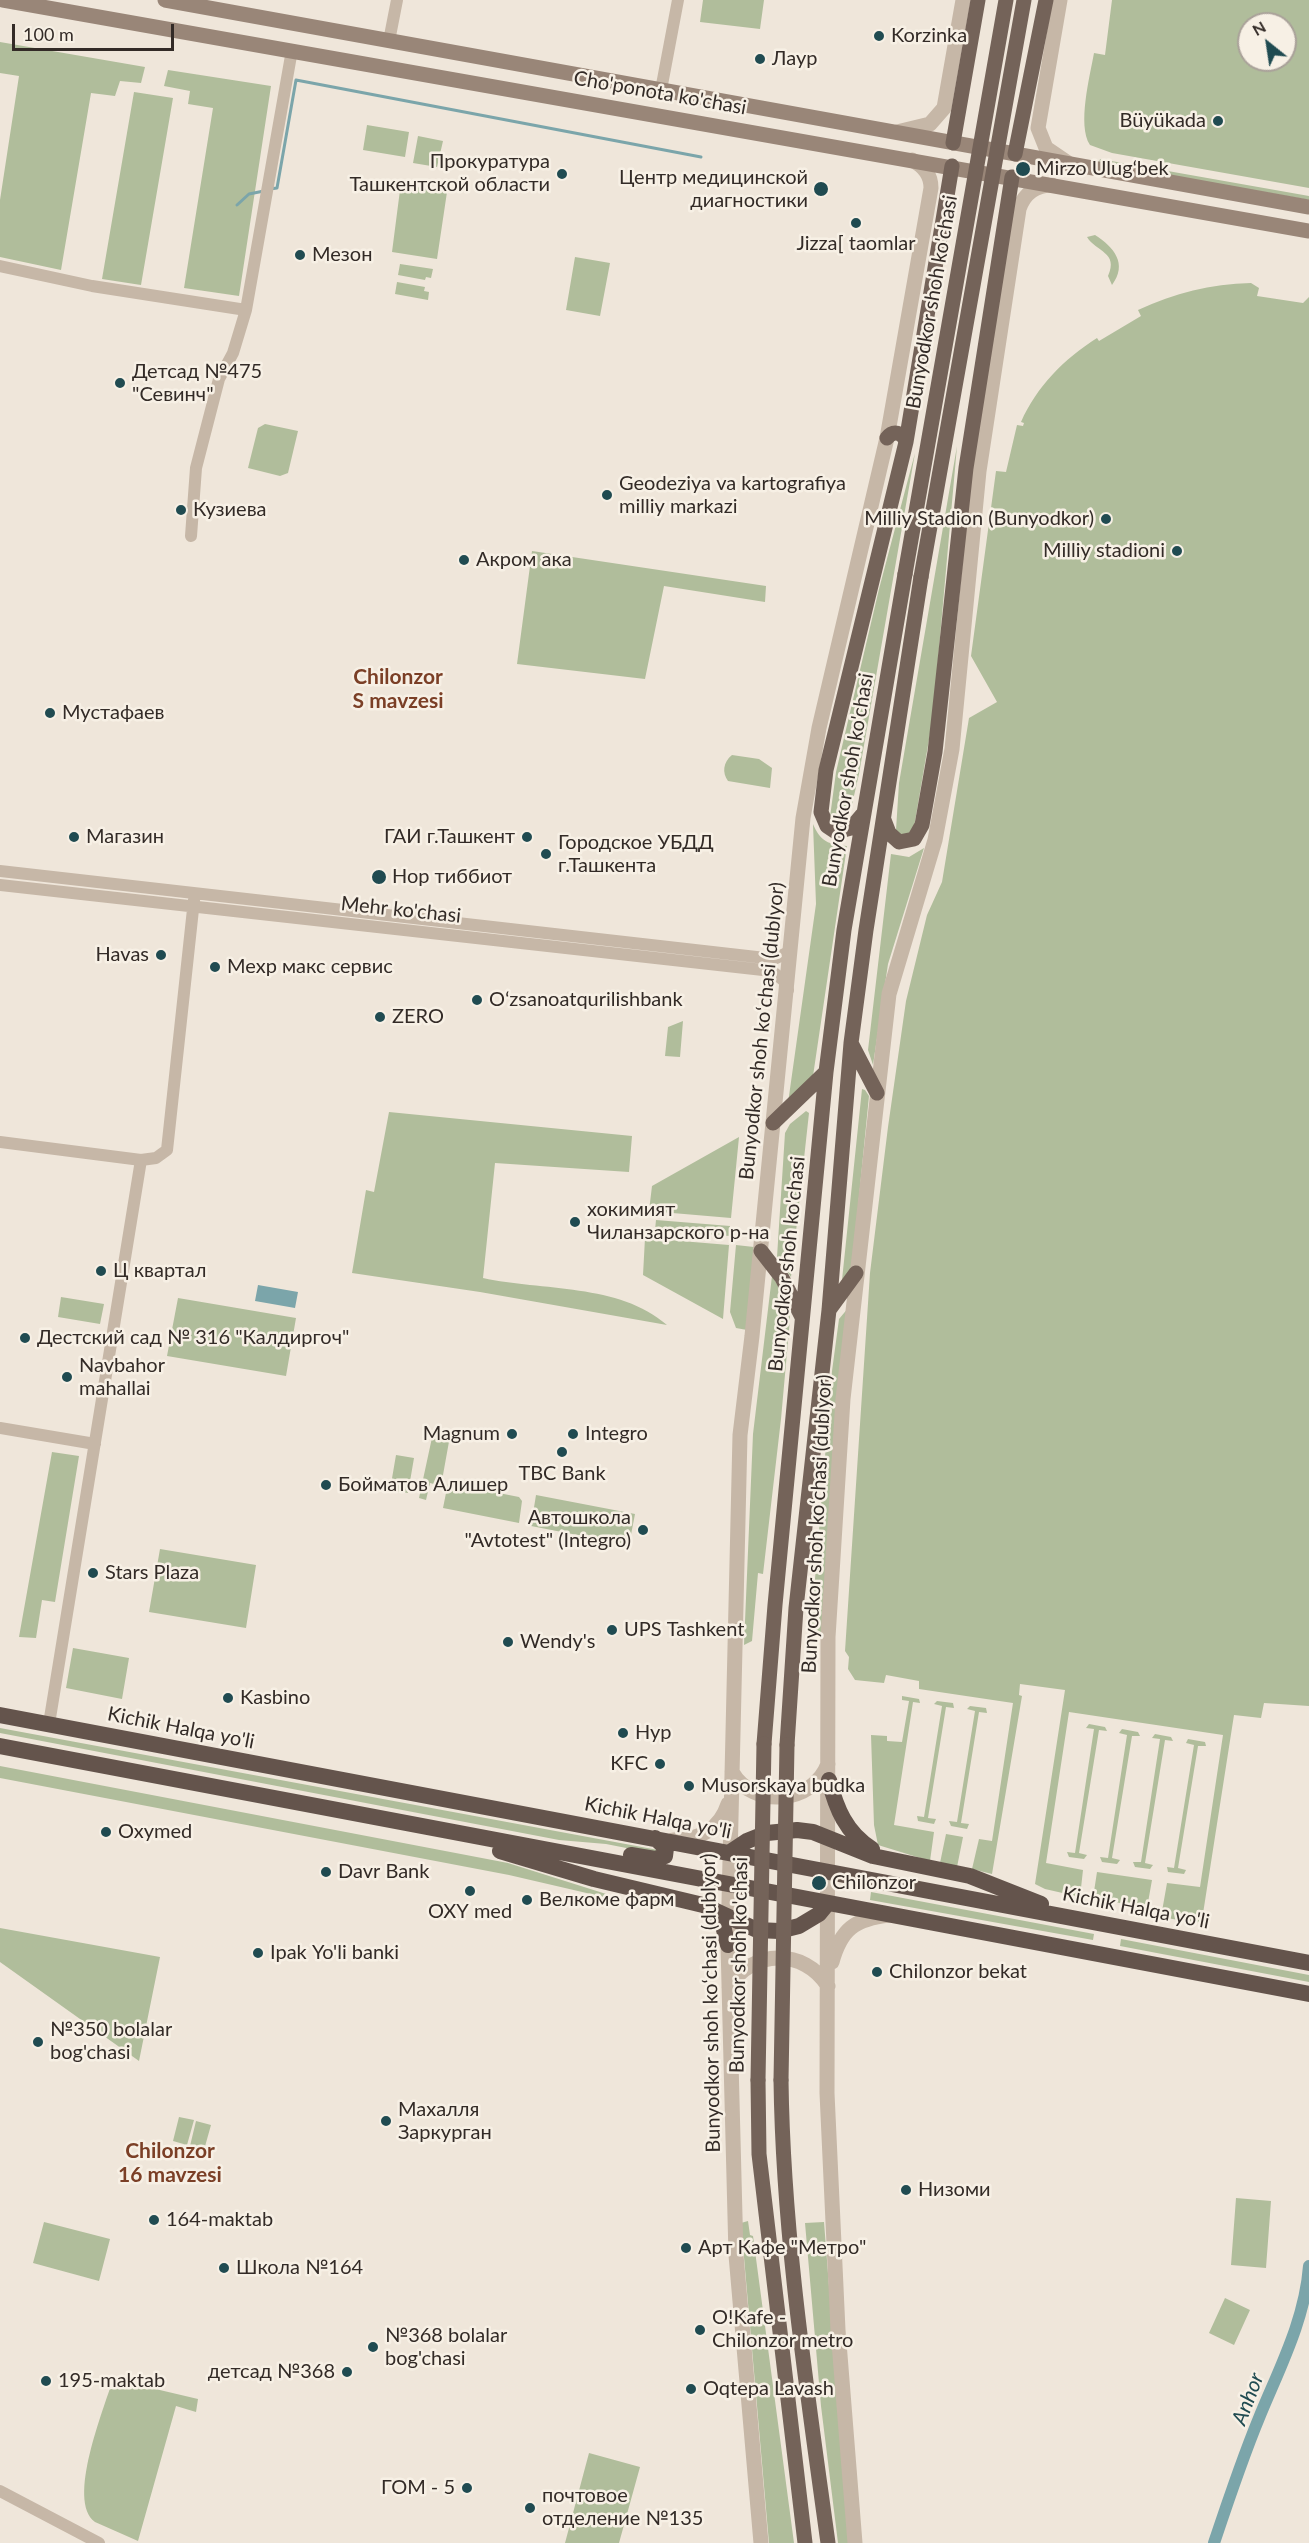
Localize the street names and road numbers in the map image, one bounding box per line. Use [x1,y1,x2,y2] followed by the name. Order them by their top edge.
[572,66,748,120] street label: Cho'ponota ko'chasi
[901,193,963,411] street label: Bunyodkor shoh ko'chasi
[817,671,879,889] street label: Bunyodkor shoh ko'chasi
[734,881,790,1181] street label: Bunyodkor shoh koʻchasi (dublyor)
[340,892,462,928] street label: Mehr ko'chasi
[764,1155,810,1373] street label: Bunyodkor shoh ko'chasi
[797,1374,837,1674] street label: Bunyodkor shoh koʻchasi (dublyor)
[105,1702,257,1754] street label: Kichik Halqa yo'li
[582,1792,734,1844] street label: Kichik Halqa yo'li
[696,1853,726,2153] street label: Bunyodkor shoh koʻchasi (dublyor)
[725,1857,753,2073] street label: Bunyodkor shoh ko'chasi
[1060,1882,1212,1934] street label: Kichik Halqa yo'li

